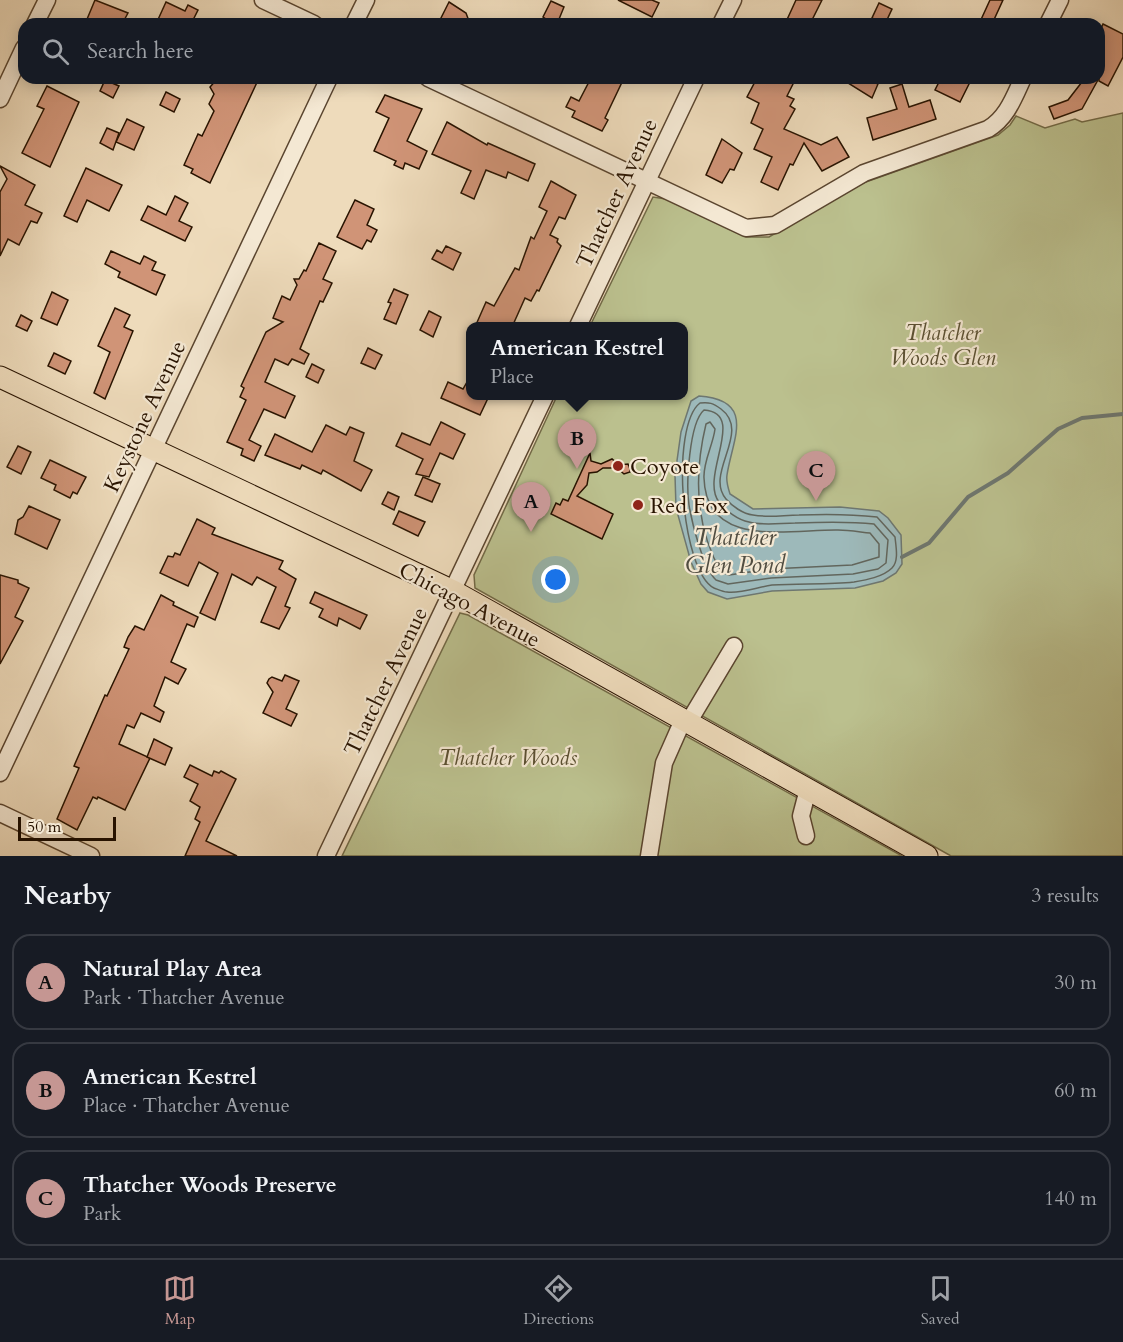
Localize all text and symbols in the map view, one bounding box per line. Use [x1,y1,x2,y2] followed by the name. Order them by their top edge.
[18,18,1105,84] search box
[39,35,72,68] icon: search
[87,36,194,66] text: Search here
[569,114,665,273] street label: Thatcher Avenue
[890,318,996,373] park label: Thatcher Woods Glen
[466,322,688,400] popup
[490,333,664,363] text: American Kestrel
[97,336,193,497] street label: Keystone Avenue
[490,363,534,390] text: Place
[558,420,596,469] pin: B
[630,452,699,482] place label: Coyote
[796,452,836,501] pin: C
[611,459,625,473] marker: Coyote
[512,482,550,532] pin: A
[650,491,728,521] place label: Red Fox
[631,498,645,512] marker: Red Fox
[685,521,786,582] water label: Thatcher Glen Pond
[394,555,545,655] street label: Chicago Avenue
[541,565,570,594] your location
[337,602,435,761] street label: Thatcher Avenue
[439,743,578,773] park label: Thatcher Woods
[18,814,116,842] scale bar
[27,816,61,838] text: 50 m
[24,878,112,913] text: Nearby
[1031,882,1099,909] text: 3 results
[83,954,262,984] text: Natural Play Area
[38,969,53,996] text: A
[1054,969,1097,996] text: 30 m
[83,984,285,1011] text: Park · Thatcher Avenue
[83,1062,257,1092] text: American Kestrel
[38,1077,53,1104] text: B
[1054,1077,1097,1104] text: 60 m
[83,1092,290,1119] text: Place · Thatcher Avenue
[83,1170,337,1200] text: Thatcher Woods Preserve
[38,1185,53,1212] text: C
[1044,1185,1097,1212] text: 140 m
[83,1200,121,1227] text: Park
[163,1272,196,1330] tab: Map
[523,1272,594,1330] tab: Directions
[921,1272,960,1330] tab: Saved

